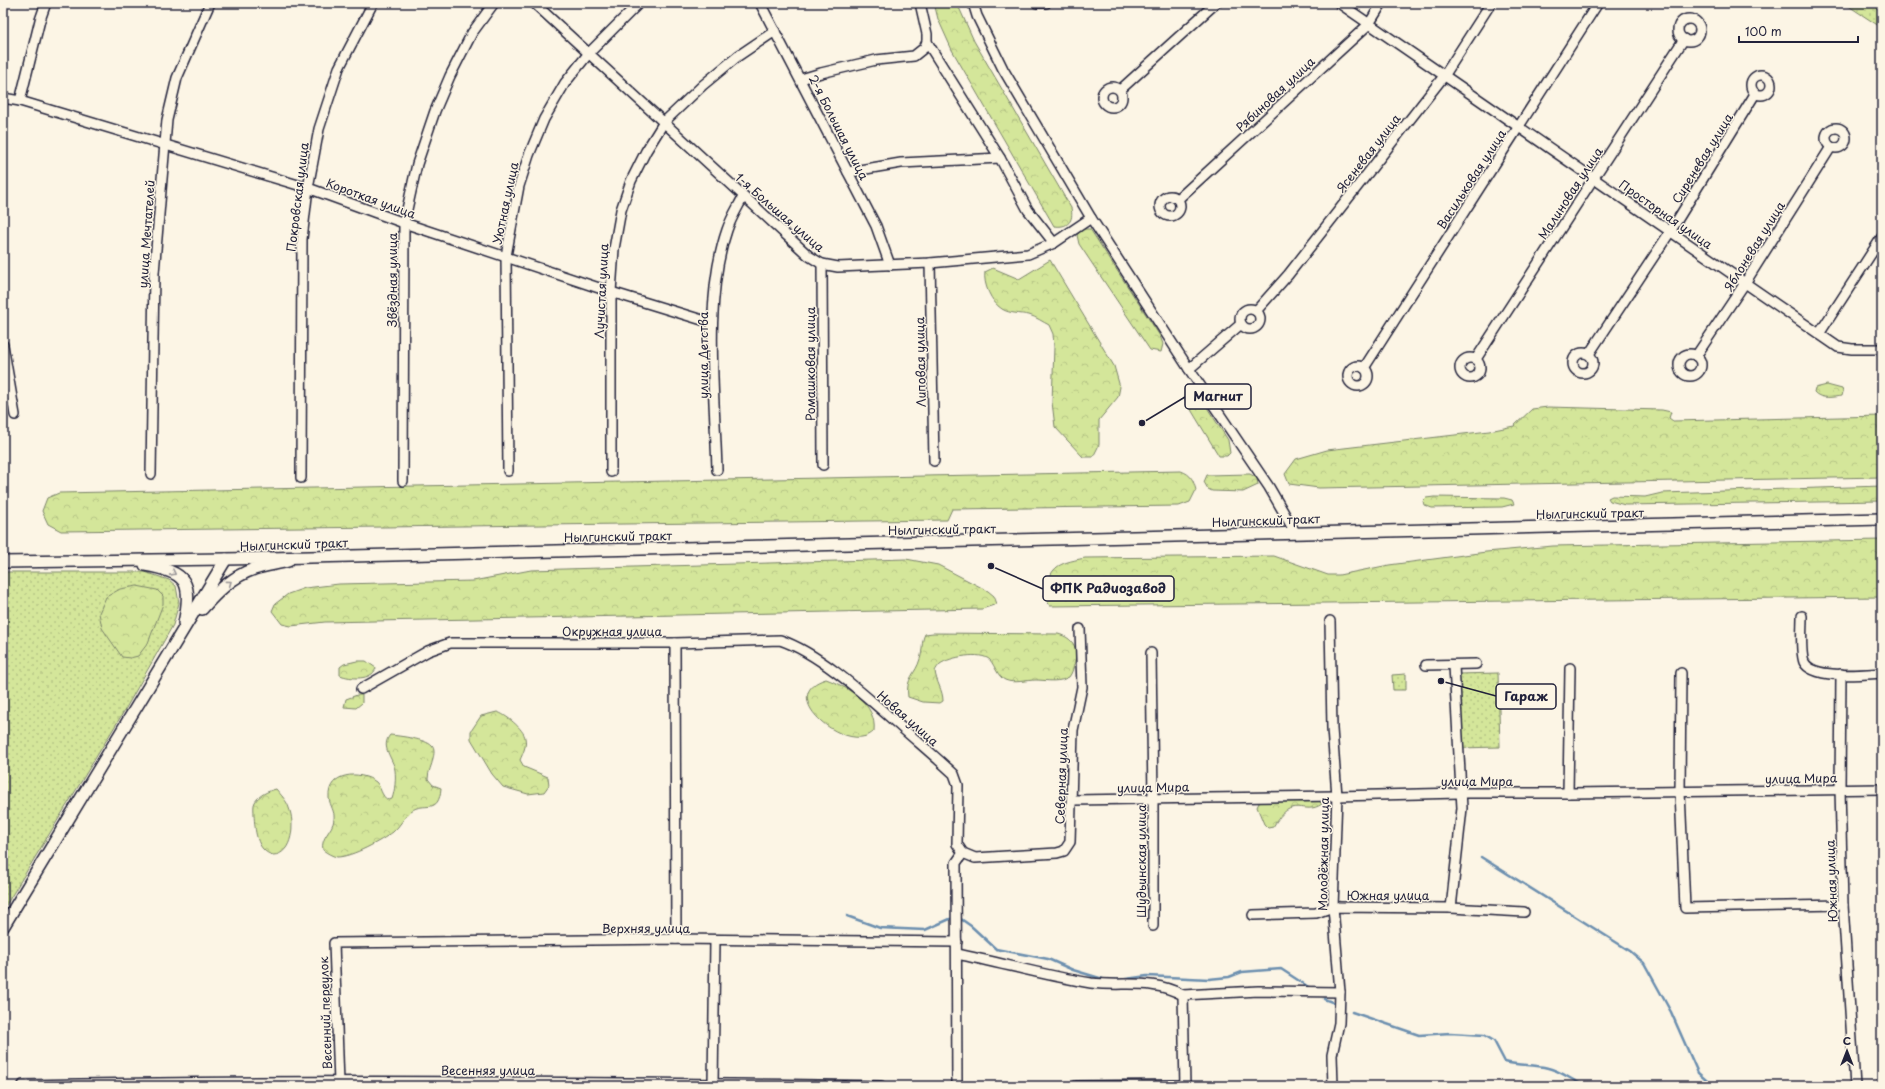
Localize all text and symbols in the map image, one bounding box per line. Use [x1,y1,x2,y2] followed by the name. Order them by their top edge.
[1739,18,1858,44] scale bar
[1745,22,1782,40] text: 100 m
[1231,52,1319,136] street label: Рябиновая улица
[805,71,874,183] street label: 2-я Большая улица
[1667,109,1737,207] street label: Сиреневая улица
[1332,110,1405,196] street label: Ясеневая улица
[1432,125,1510,232] street label: Васильковая улица
[281,141,313,253] street label: Покровская улица
[1533,143,1607,243] street label: Малиновая улица
[487,160,523,246] street label: Уютная улица
[731,168,829,256] street label: 1-я Большая улица
[324,173,419,223] street label: Короткая улица
[1616,175,1717,253] street label: Просторная улица
[133,179,159,289] street label: улица Мечтателей
[1719,197,1789,294] street label: Яблоневая улица
[383,232,401,327] street label: Звёздная улица
[590,243,613,339] street label: Лучистая улица
[801,306,819,421] street label: Ромашковая улица
[694,311,712,399] street label: улица Детства
[910,316,930,407] street label: Липовая улица
[1185,384,1251,409] callout: Магнит
[1193,386,1244,405] text: Магнит
[1536,503,1645,523] street label: Нылгинский тракт
[1212,509,1321,531] street label: Нылгинский тракт
[888,519,997,539] street label: Нылгинский тракт
[564,526,673,546] street label: Нылгинский тракт
[240,533,349,555] street label: Нылгинский тракт
[169,568,176,575] one-way arrow
[1043,576,1174,601] callout: ФПК Радиозавод
[1050,578,1166,597] text: ФПК Радиозавод
[224,581,231,588] one-way arrow
[562,622,662,640] street label: Окружная улица
[1496,684,1556,709] callout: Гараж
[873,686,943,750] street label: Новая улица
[1504,686,1548,705] text: Гараж
[1050,727,1072,825] street label: Северная улица
[1765,768,1838,788] street label: улица Мира
[1441,772,1514,790] street label: улица Мира
[1117,777,1190,797] street label: улица Мира
[1313,797,1333,911] street label: Молодёжная улица
[1132,804,1150,918] street label: Шудьинская улица
[1821,839,1841,923] street label: Южная улица
[1347,886,1430,904] street label: Южная улица
[602,919,691,937] street label: Верхняя улица
[314,955,336,1070] street label: Весенний переулок
[1827,1031,1867,1071] north arrow
[1843,1032,1851,1049] text: С
[441,1061,536,1079] street label: Весенняя улица

